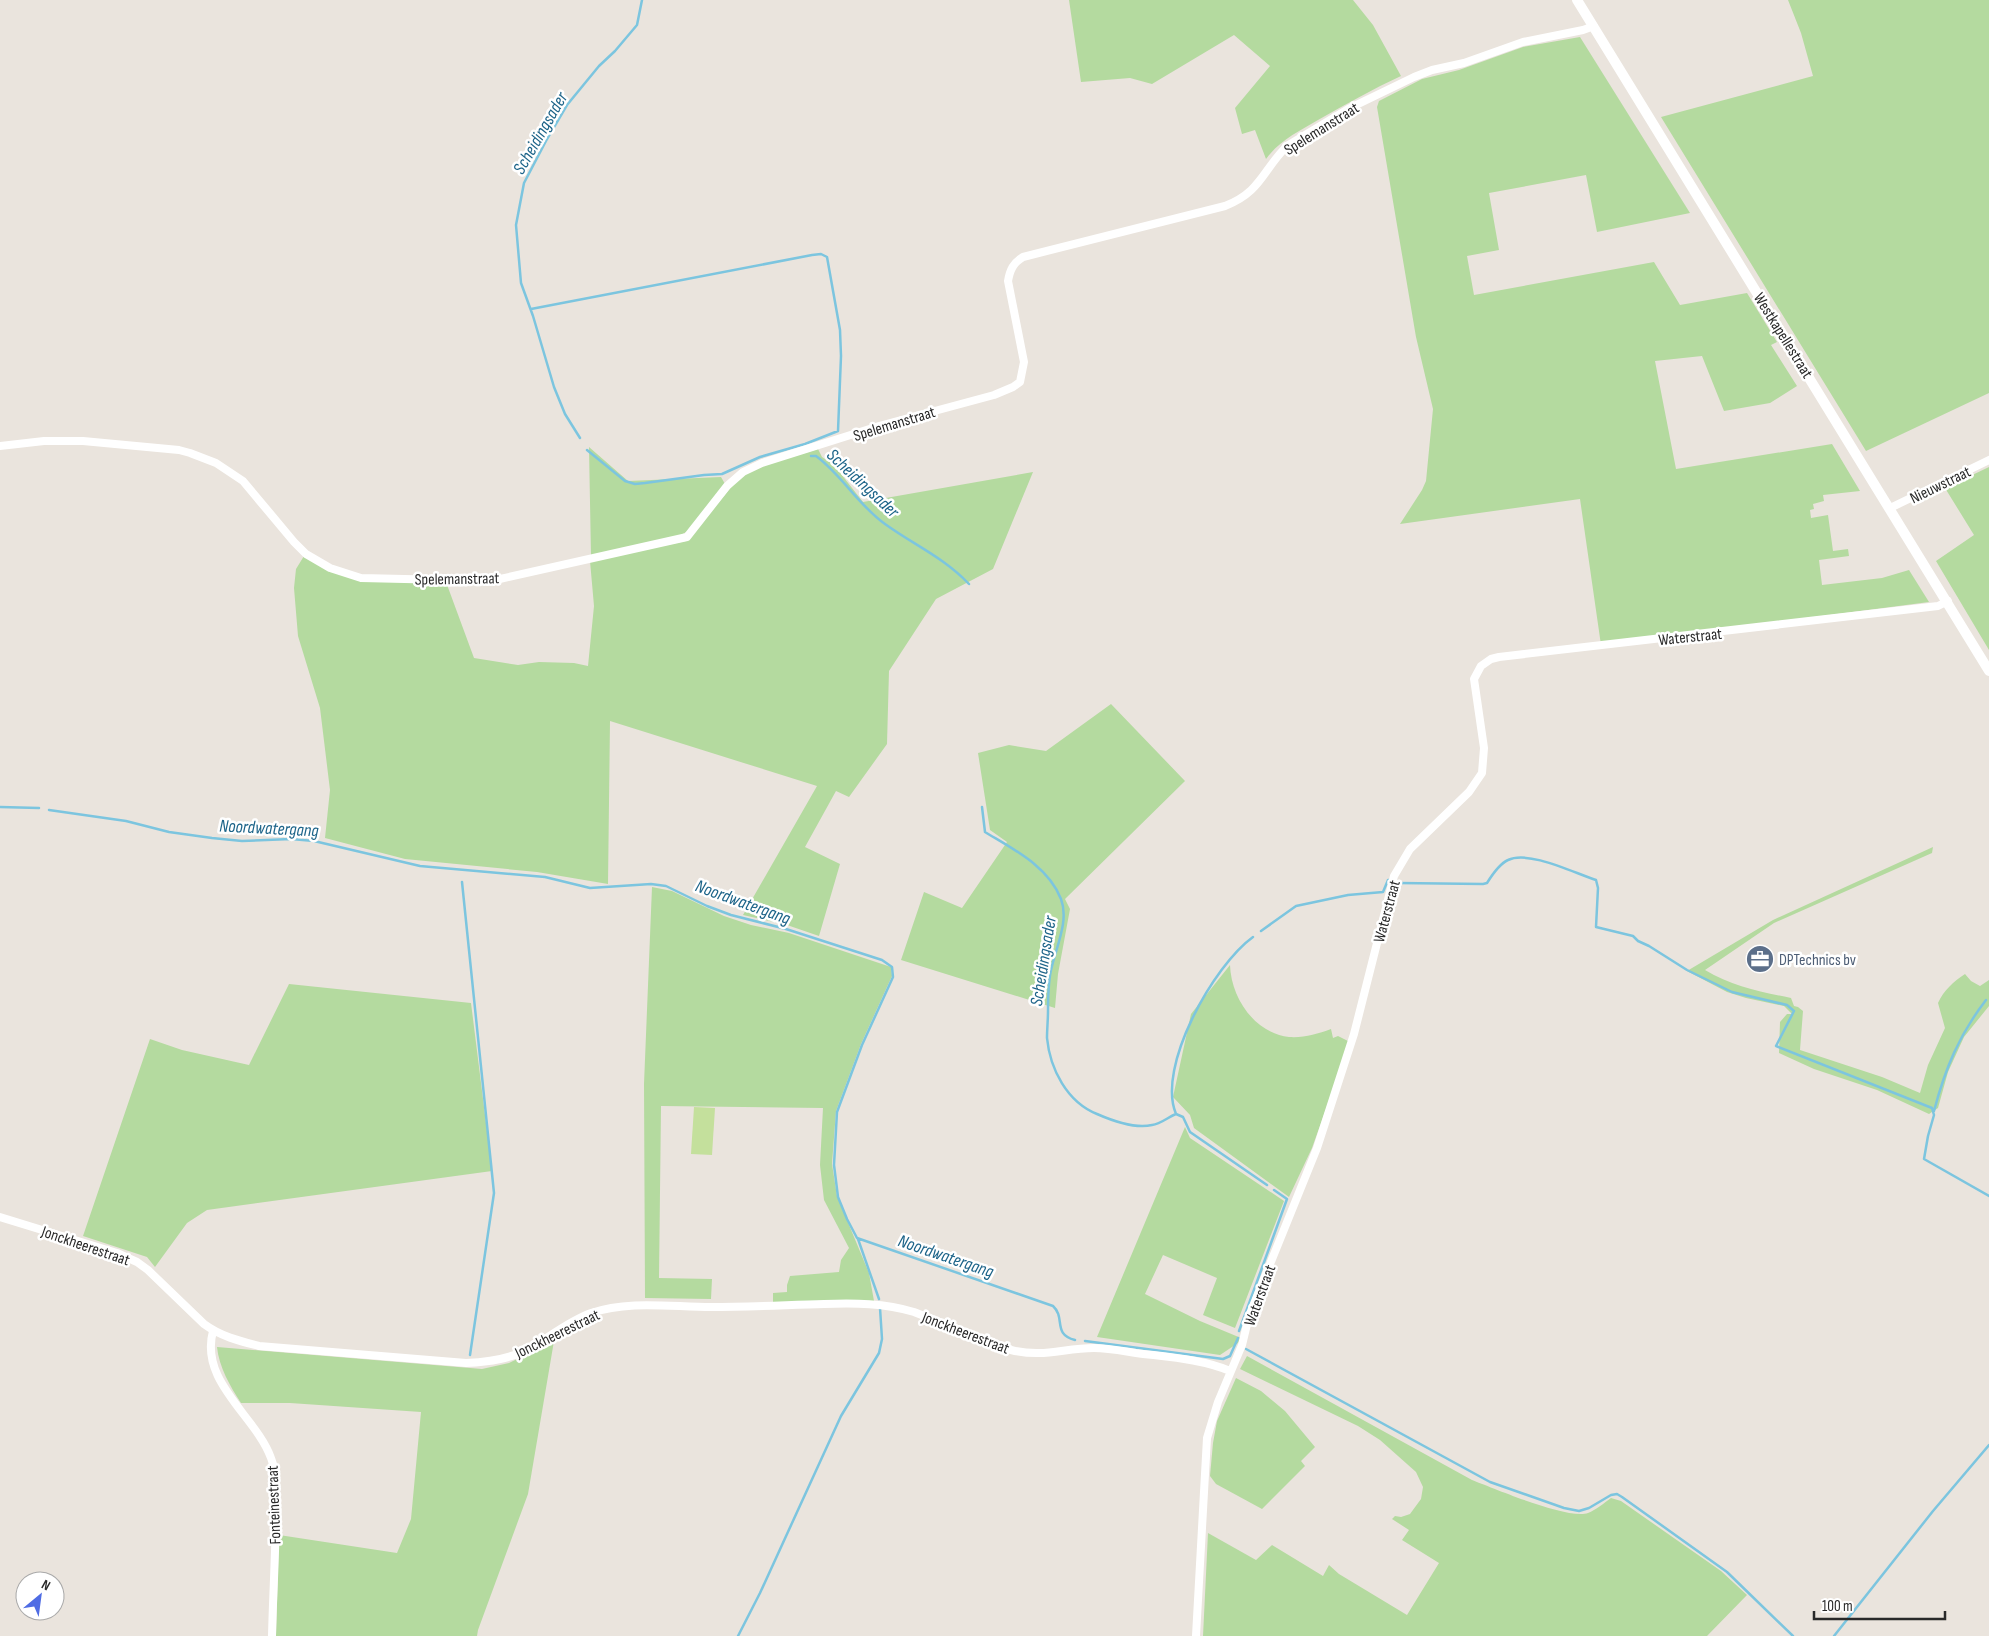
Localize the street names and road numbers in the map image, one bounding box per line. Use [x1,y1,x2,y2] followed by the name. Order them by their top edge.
[1281,99,1363,160] street label: Spelemanstraat
[1749,290,1817,382] street label: Westkapellestraat
[851,403,938,446] street label: Spelemanstraat
[1907,462,1974,508] street label: Nieuwstraat
[414,569,500,590] street label: Spelemanstraat
[1657,625,1723,650] street label: Waterstraat
[1370,878,1405,945] street label: Waterstraat
[38,1222,132,1270] street label: Jonckheerestraat
[1241,1262,1280,1329] street label: Waterstraat
[511,1306,603,1363] street label: Jonckheerestraat
[918,1308,1012,1359] street label: Jonckheerestraat
[264,1465,285,1545] street label: Fonteinestraat

